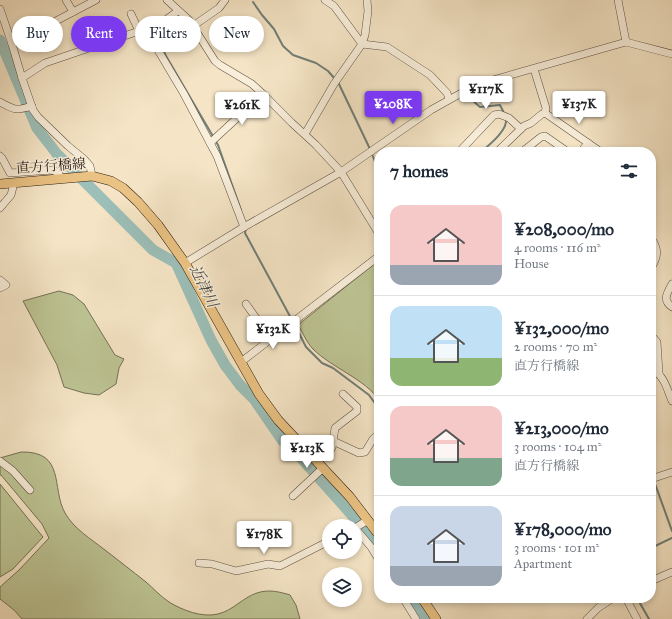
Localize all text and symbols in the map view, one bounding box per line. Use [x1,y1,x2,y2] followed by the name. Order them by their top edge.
[12,16,63,52] chip: Buy
[71,16,127,52] chip: Rent
[135,16,201,52] chip: Filters
[209,16,264,52] chip: New
[458,76,514,110] pin: ¥117K
[469,81,503,97] text: ¥117K
[365,91,421,125] pin: ¥208K
[551,91,607,125] pin: ¥137K
[214,92,270,126] pin: ¥261K
[374,96,412,112] text: ¥208K
[561,96,597,112] text: ¥137K
[224,97,260,113] text: ¥261K
[15,155,87,177] street label: 直方行橋線
[618,160,640,182] icon: filters
[390,161,448,182] text: 7 homes
[514,219,614,240] text: ¥208,000/mo
[422,221,470,269] icon: home
[514,240,601,256] text: 4 rooms · 116 m²
[514,256,549,272] text: House
[186,262,223,312] water label: 近津川
[245,316,301,350] pin: ¥132K
[514,318,609,339] text: ¥132,000/mo
[256,321,290,337] text: ¥132K
[422,322,470,370] icon: home
[514,339,597,355] text: 2 rooms · 70 m²
[514,358,579,374] text: 直方行橋線
[514,418,609,439] text: ¥213,000/mo
[422,422,470,470] icon: home
[279,435,335,469] pin: ¥213K
[514,439,602,455] text: 3 rooms · 104 m²
[290,440,324,456] text: ¥213K
[514,458,579,474] text: 直方行橋線
[322,519,362,607] map controls
[322,519,362,559] button: locate
[514,519,612,540] text: ¥178,000/mo
[236,521,292,555] pin: ¥178K
[422,522,470,570] icon: home
[246,526,282,542] text: ¥178K
[514,540,599,556] text: 3 rooms · 101 m²
[514,556,572,572] text: Apartment
[322,567,362,607] button: layers

